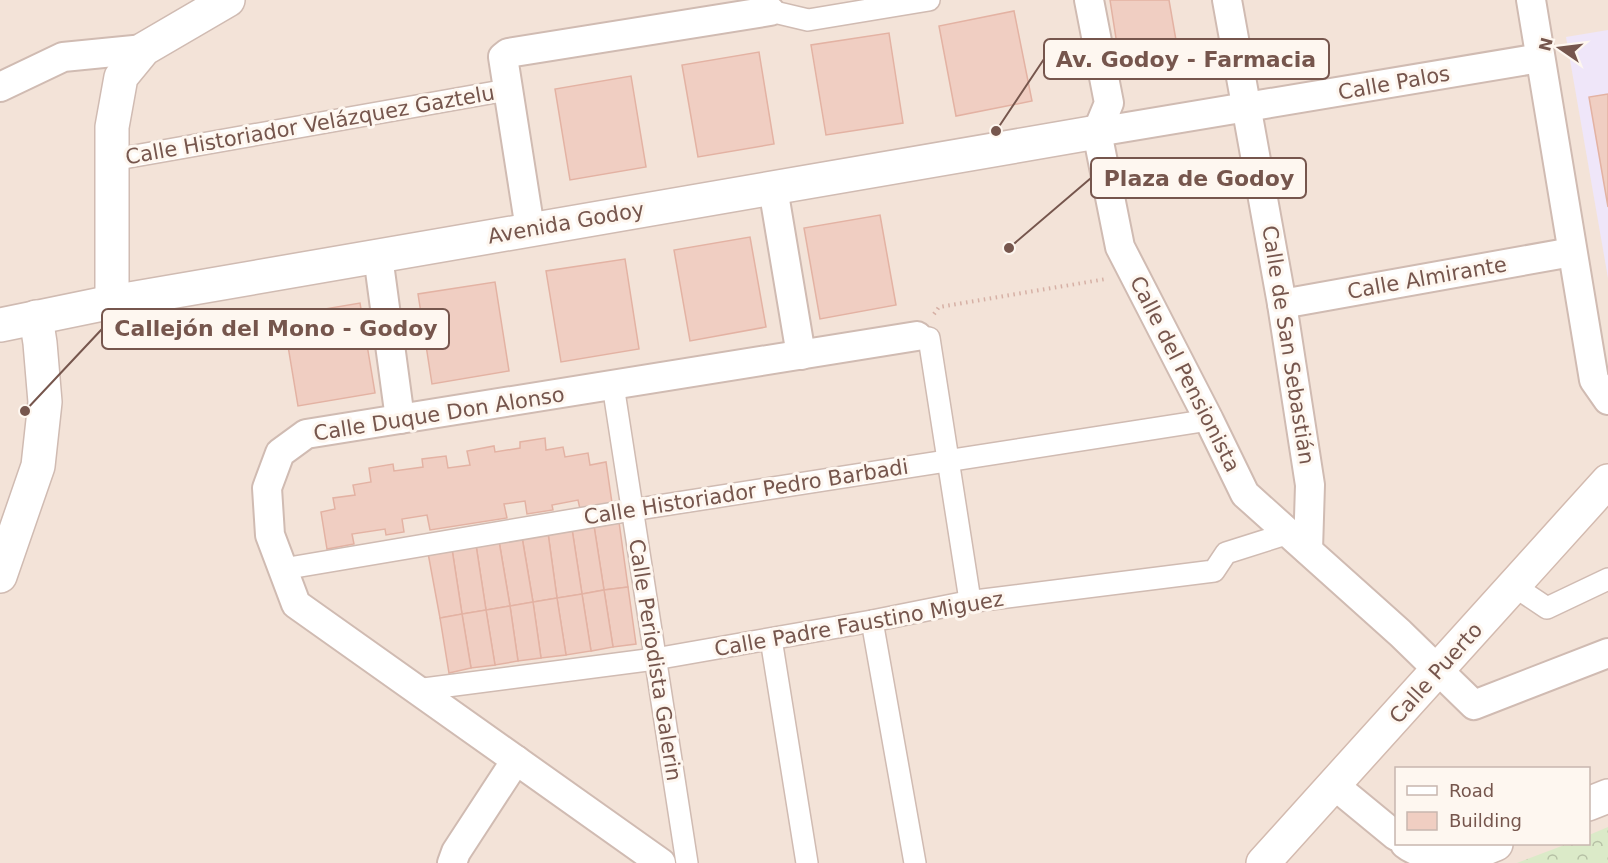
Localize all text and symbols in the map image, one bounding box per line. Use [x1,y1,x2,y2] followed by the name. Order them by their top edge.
[1530,18,1590,78] north arrow
[1535,36,1557,53] text: N
[1044,39,1329,79] callout: Av. Godoy - Farmacia
[1056,47,1316,72] text: Av. Godoy - Farmacia
[1336,61,1452,105] street label: Calle Palos
[124,81,496,169] street label: Calle Historiador Velázquez Gaztelu
[1091,158,1306,198] callout: Plaza de Godoy
[1104,166,1294,191] text: Plaza de Godoy
[486,197,646,249] street label: Avenida Godoy
[1257,224,1319,466] street label: Calle de San Sebastián
[1346,252,1508,304] street label: Calle Almirante
[1125,272,1245,476] street label: Calle del Pensionista
[102,309,449,349] callout: Callejón del Mono - Godoy
[114,316,438,341] text: Callejón del Mono - Godoy
[312,382,566,446] street label: Calle Duque Don Alonso
[582,454,910,530] street label: Calle Historiador Pedro Barbadi
[624,537,686,783] street label: Calle Periodista Galerin
[713,587,1005,661] street label: Calle Padre Faustino Miguez
[1385,618,1487,728] street label: Calle Puerto
[1395,767,1590,845] legend
[1449,780,1494,801] text: Road
[1449,810,1522,831] text: Building

